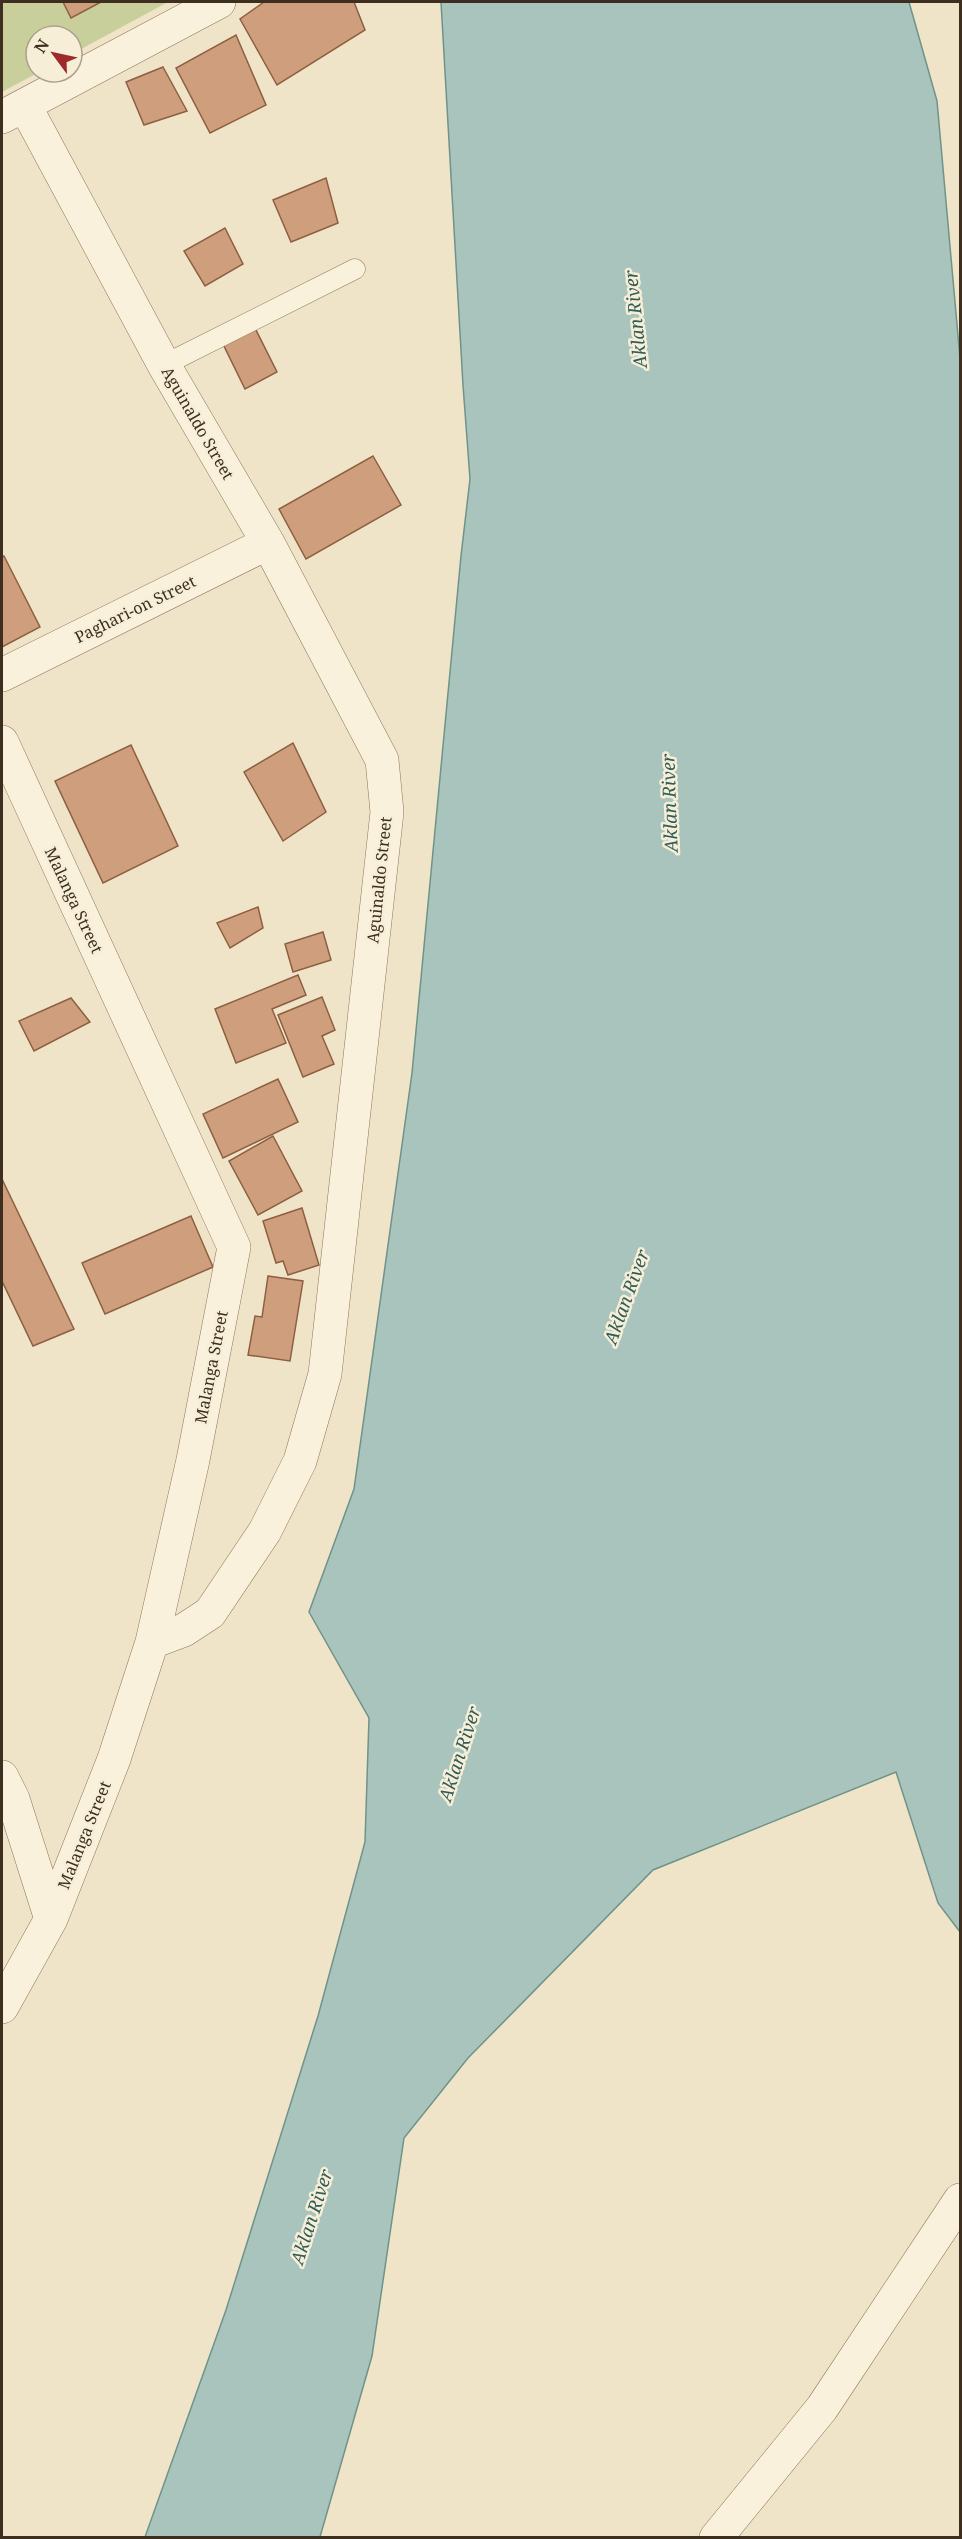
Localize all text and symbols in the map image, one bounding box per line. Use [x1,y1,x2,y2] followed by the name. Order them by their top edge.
[24,24,84,84] north arrow
[29,34,54,57] text: N
[618,268,652,371] water label: Aklan River
[157,363,239,484] street label: Aguinaldo Street
[71,570,200,648] street label: Paghari-on Street
[655,753,683,855] water label: Aklan River
[361,815,397,944] street label: Aguinaldo Street
[40,843,108,957] street label: Malanga Street
[597,1246,654,1349] water label: Aklan River
[189,1308,233,1425] street label: Malanga Street
[432,1703,486,1806] water label: Aklan River
[52,1777,116,1892] street label: Malanga Street
[284,2166,338,2269] water label: Aklan River

